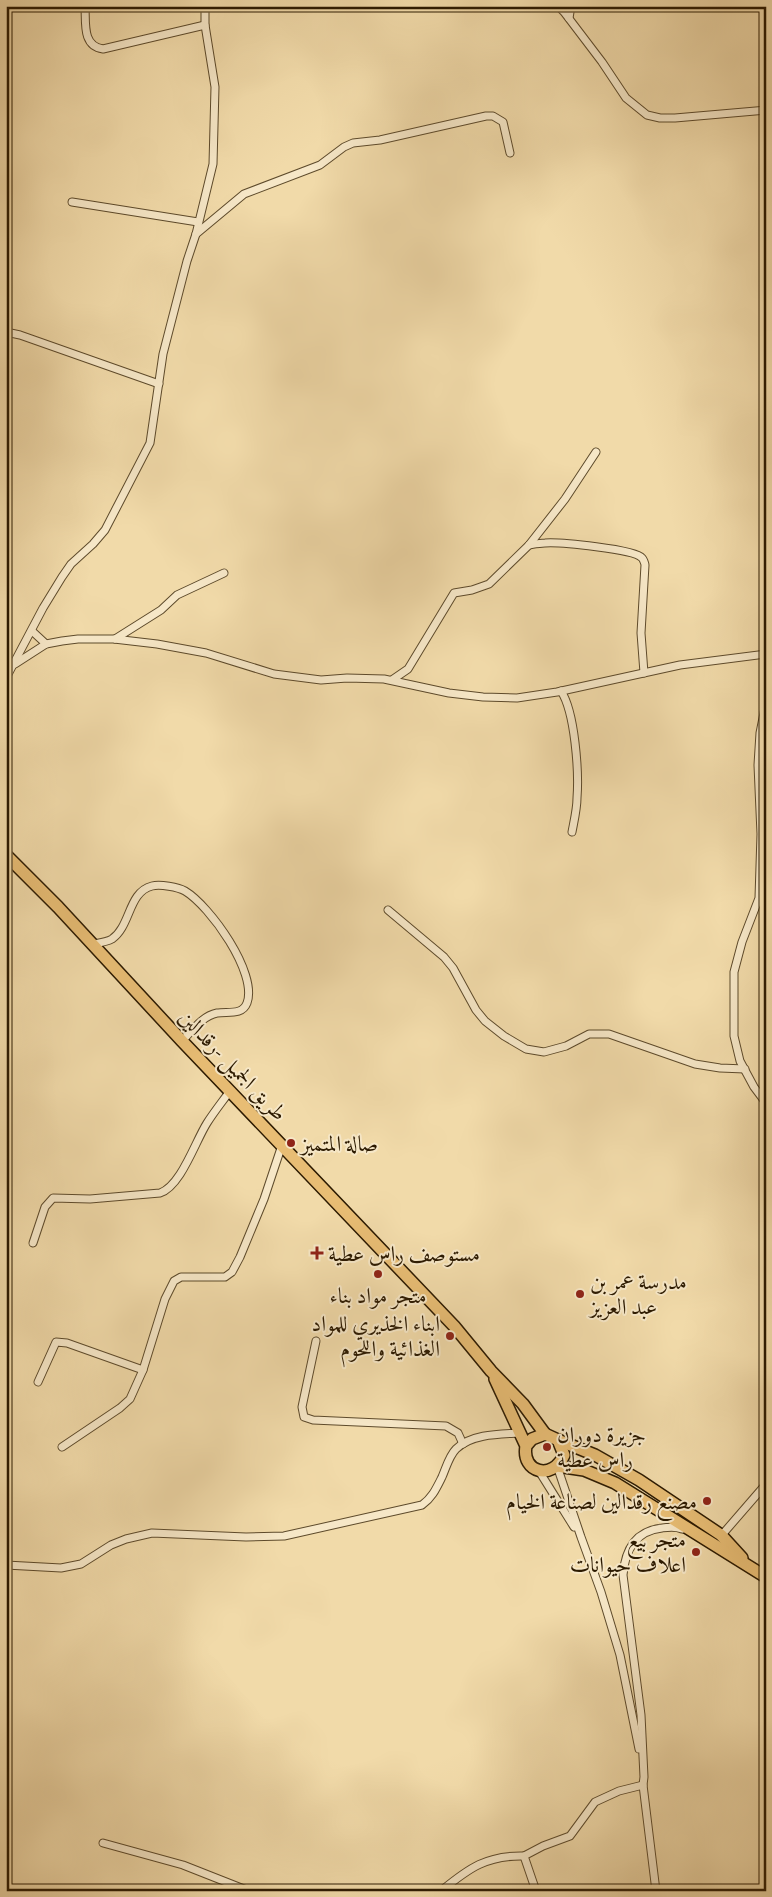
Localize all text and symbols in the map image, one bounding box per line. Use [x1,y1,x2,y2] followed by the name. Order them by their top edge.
[172,1003,294,1128] street label: طريق الجميل -رقدالين
[299,1129,378,1158] place label: صالة المتميز
[285,1137,297,1149] marker: صالة المتميز
[328,1239,480,1268] place label: مستوصف راس عطية
[310,1246,324,1260] marker: مستوصف راس عطية
[588,1267,687,1321] place label: مدرسة عمر بن عبد العزيز
[372,1268,384,1280] marker: متجر مواد بناء
[329,1281,427,1310] place label: متجر مواد بناء
[574,1288,586,1300] marker: مدرسة عمر بن عبد العزيز
[311,1309,440,1368] place label: ابناء الخذيري للمواد الغذائية واللحوم
[444,1330,456,1342] marker: ابناء الخذيري للمواد الغذائية واللحوم
[557,1420,646,1474] place label: جزيرة دوران راس عطية
[541,1441,553,1453] marker: جزيرة دوران راس عطية
[506,1487,697,1521] place label: مصنع رقدالين لصناعة الخيام
[701,1495,713,1507] marker: مصنع رقدالين لصناعة الخيام
[570,1525,686,1579] place label: متجر بيع اعلاف حيوانات
[690,1546,702,1558] marker: متجر بيع اعلاف حيوانات

